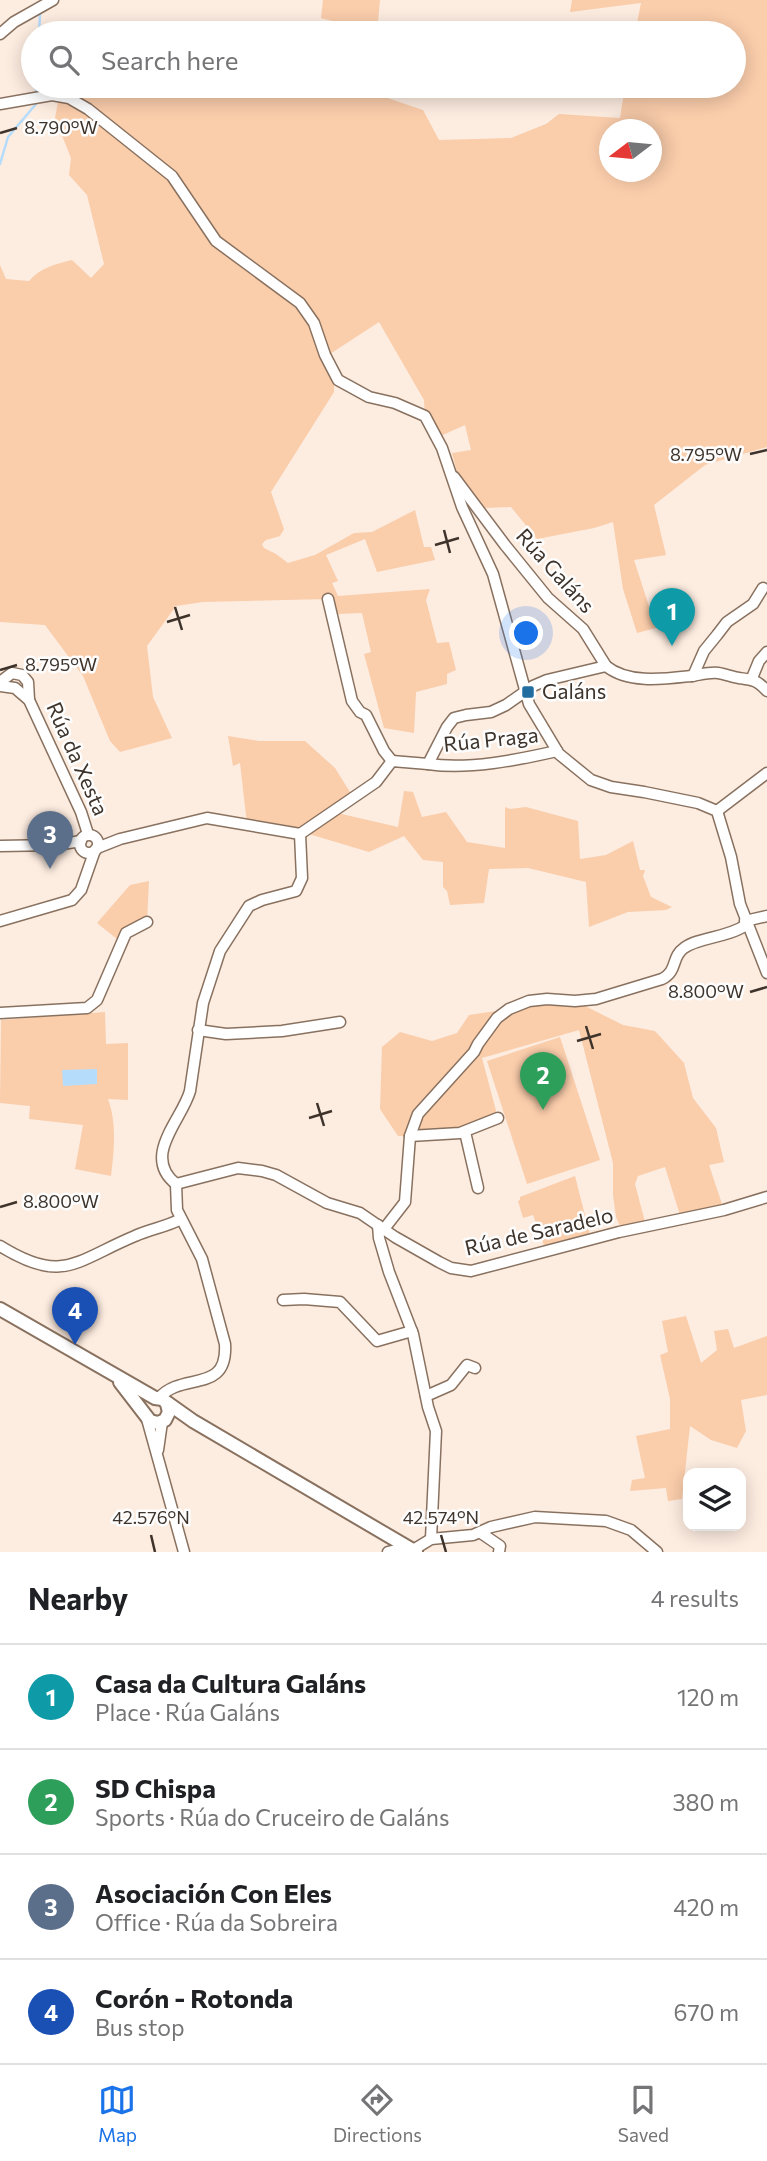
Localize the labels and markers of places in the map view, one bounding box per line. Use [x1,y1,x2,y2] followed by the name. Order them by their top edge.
[649,588,695,646] pin: 1
[542,678,606,703] place label: Galáns
[520,684,536,700] marker: Galáns
[27,811,73,869] pin: 3
[520,1052,566,1110] pin: 2
[52,1287,98,1345] pin: 4

